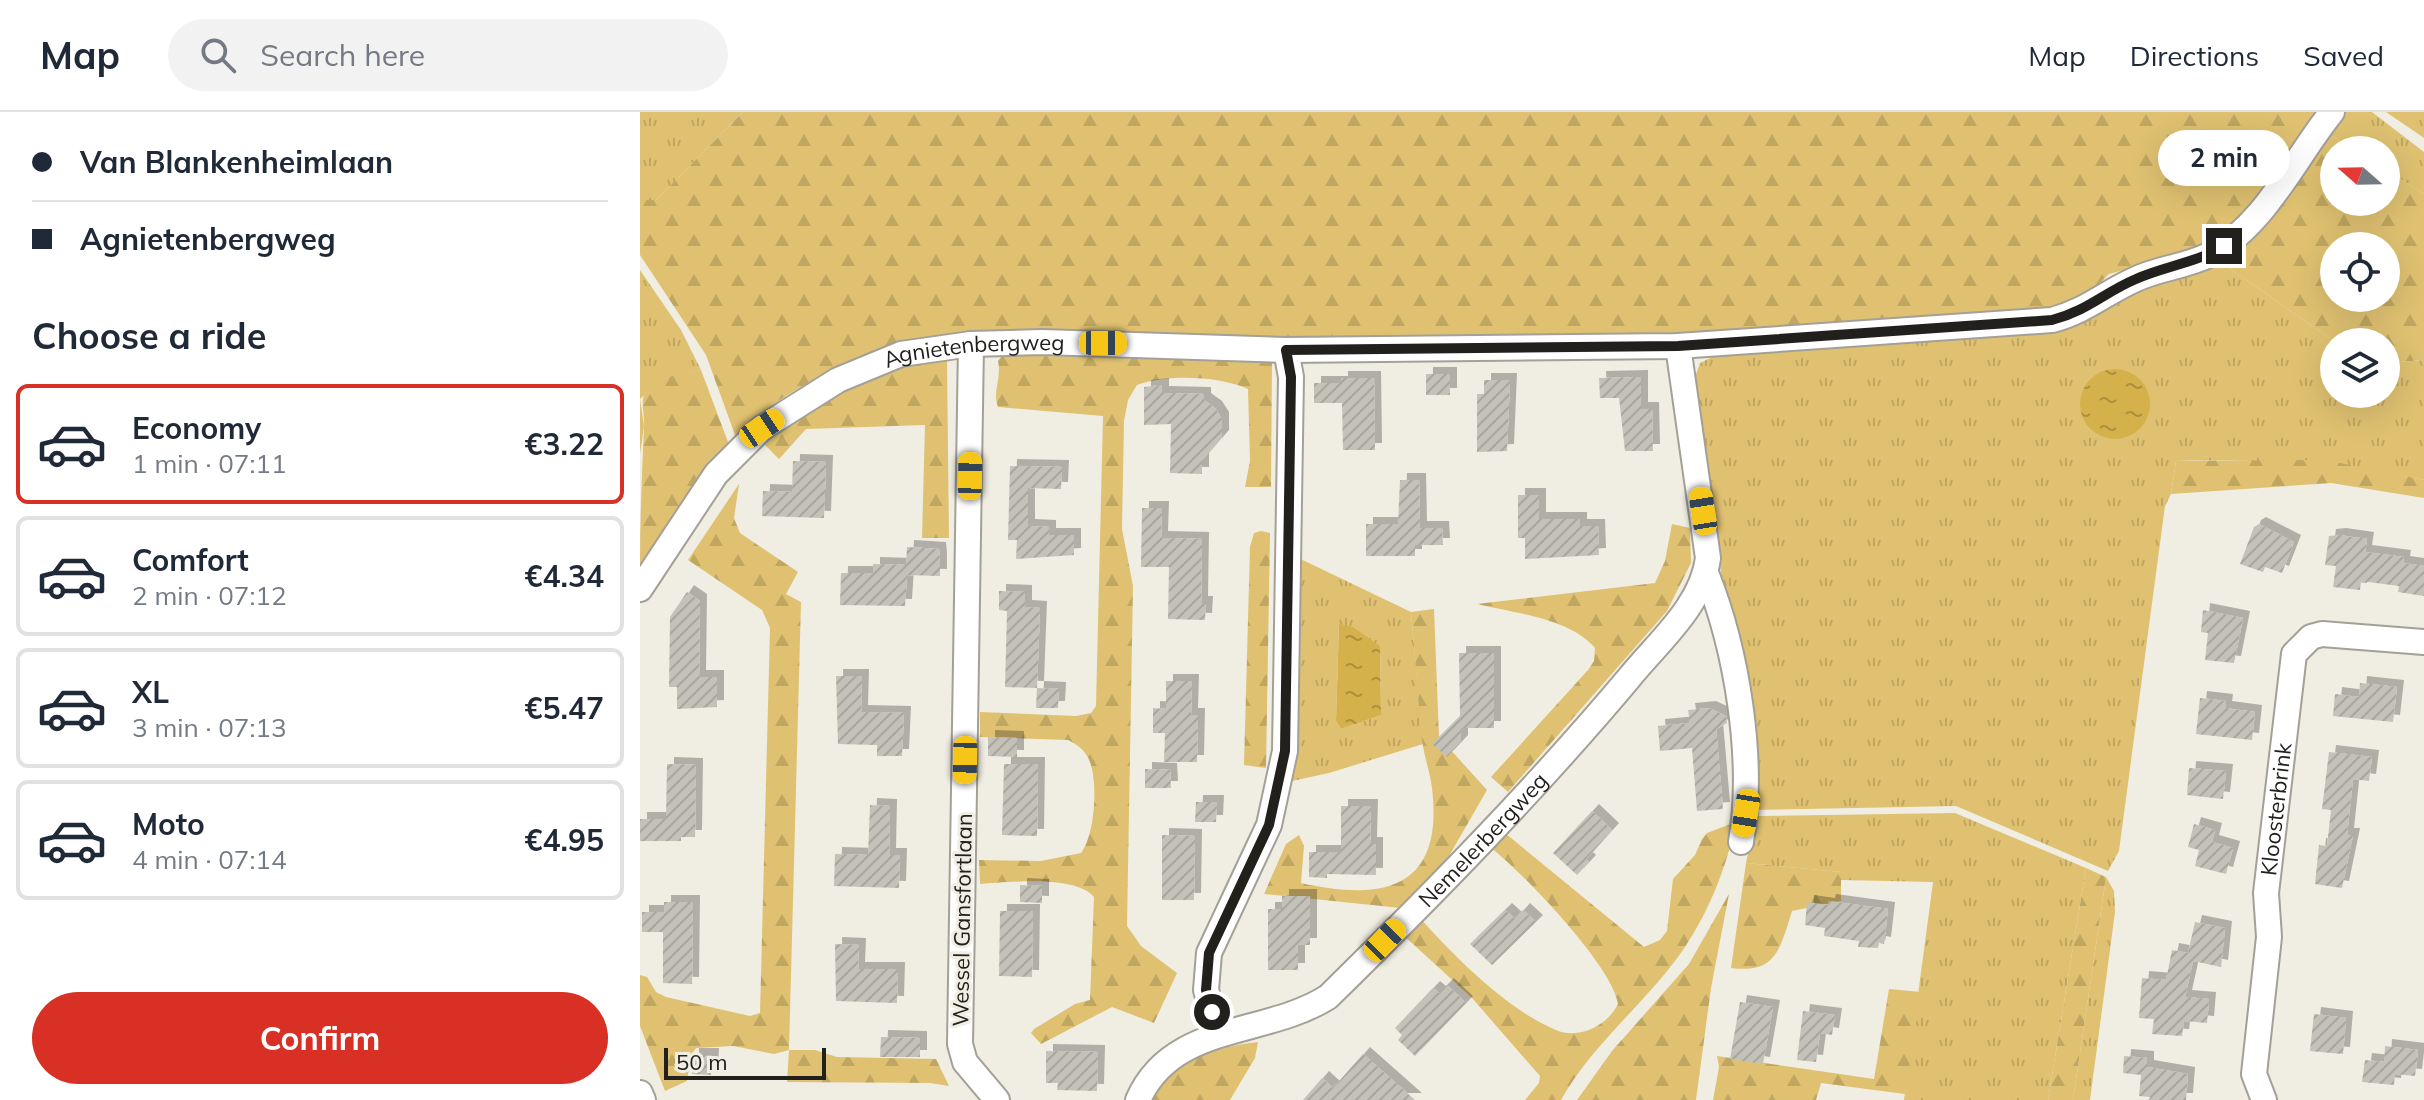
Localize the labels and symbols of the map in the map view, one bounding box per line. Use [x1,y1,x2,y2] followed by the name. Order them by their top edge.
[2158,130,2290,186] callout: 2 min
[2320,136,2400,216] north arrow
[2206,228,2242,264] route end
[879,328,1065,374] street label: Agnietenbergweg
[1079,331,1127,355] car
[735,405,789,451] car
[958,452,982,500] car
[1687,485,1719,537] car
[953,736,977,784] car
[2254,741,2298,877] street label: Kloosterbrink
[1412,766,1554,913] street label: Nemelerbergweg
[1730,787,1762,839] car
[946,813,978,1027] street label: Wessel Gansfortlaan
[1360,914,1410,966] car
[1194,994,1230,1030] route start
[664,1044,826,1080] scale bar

